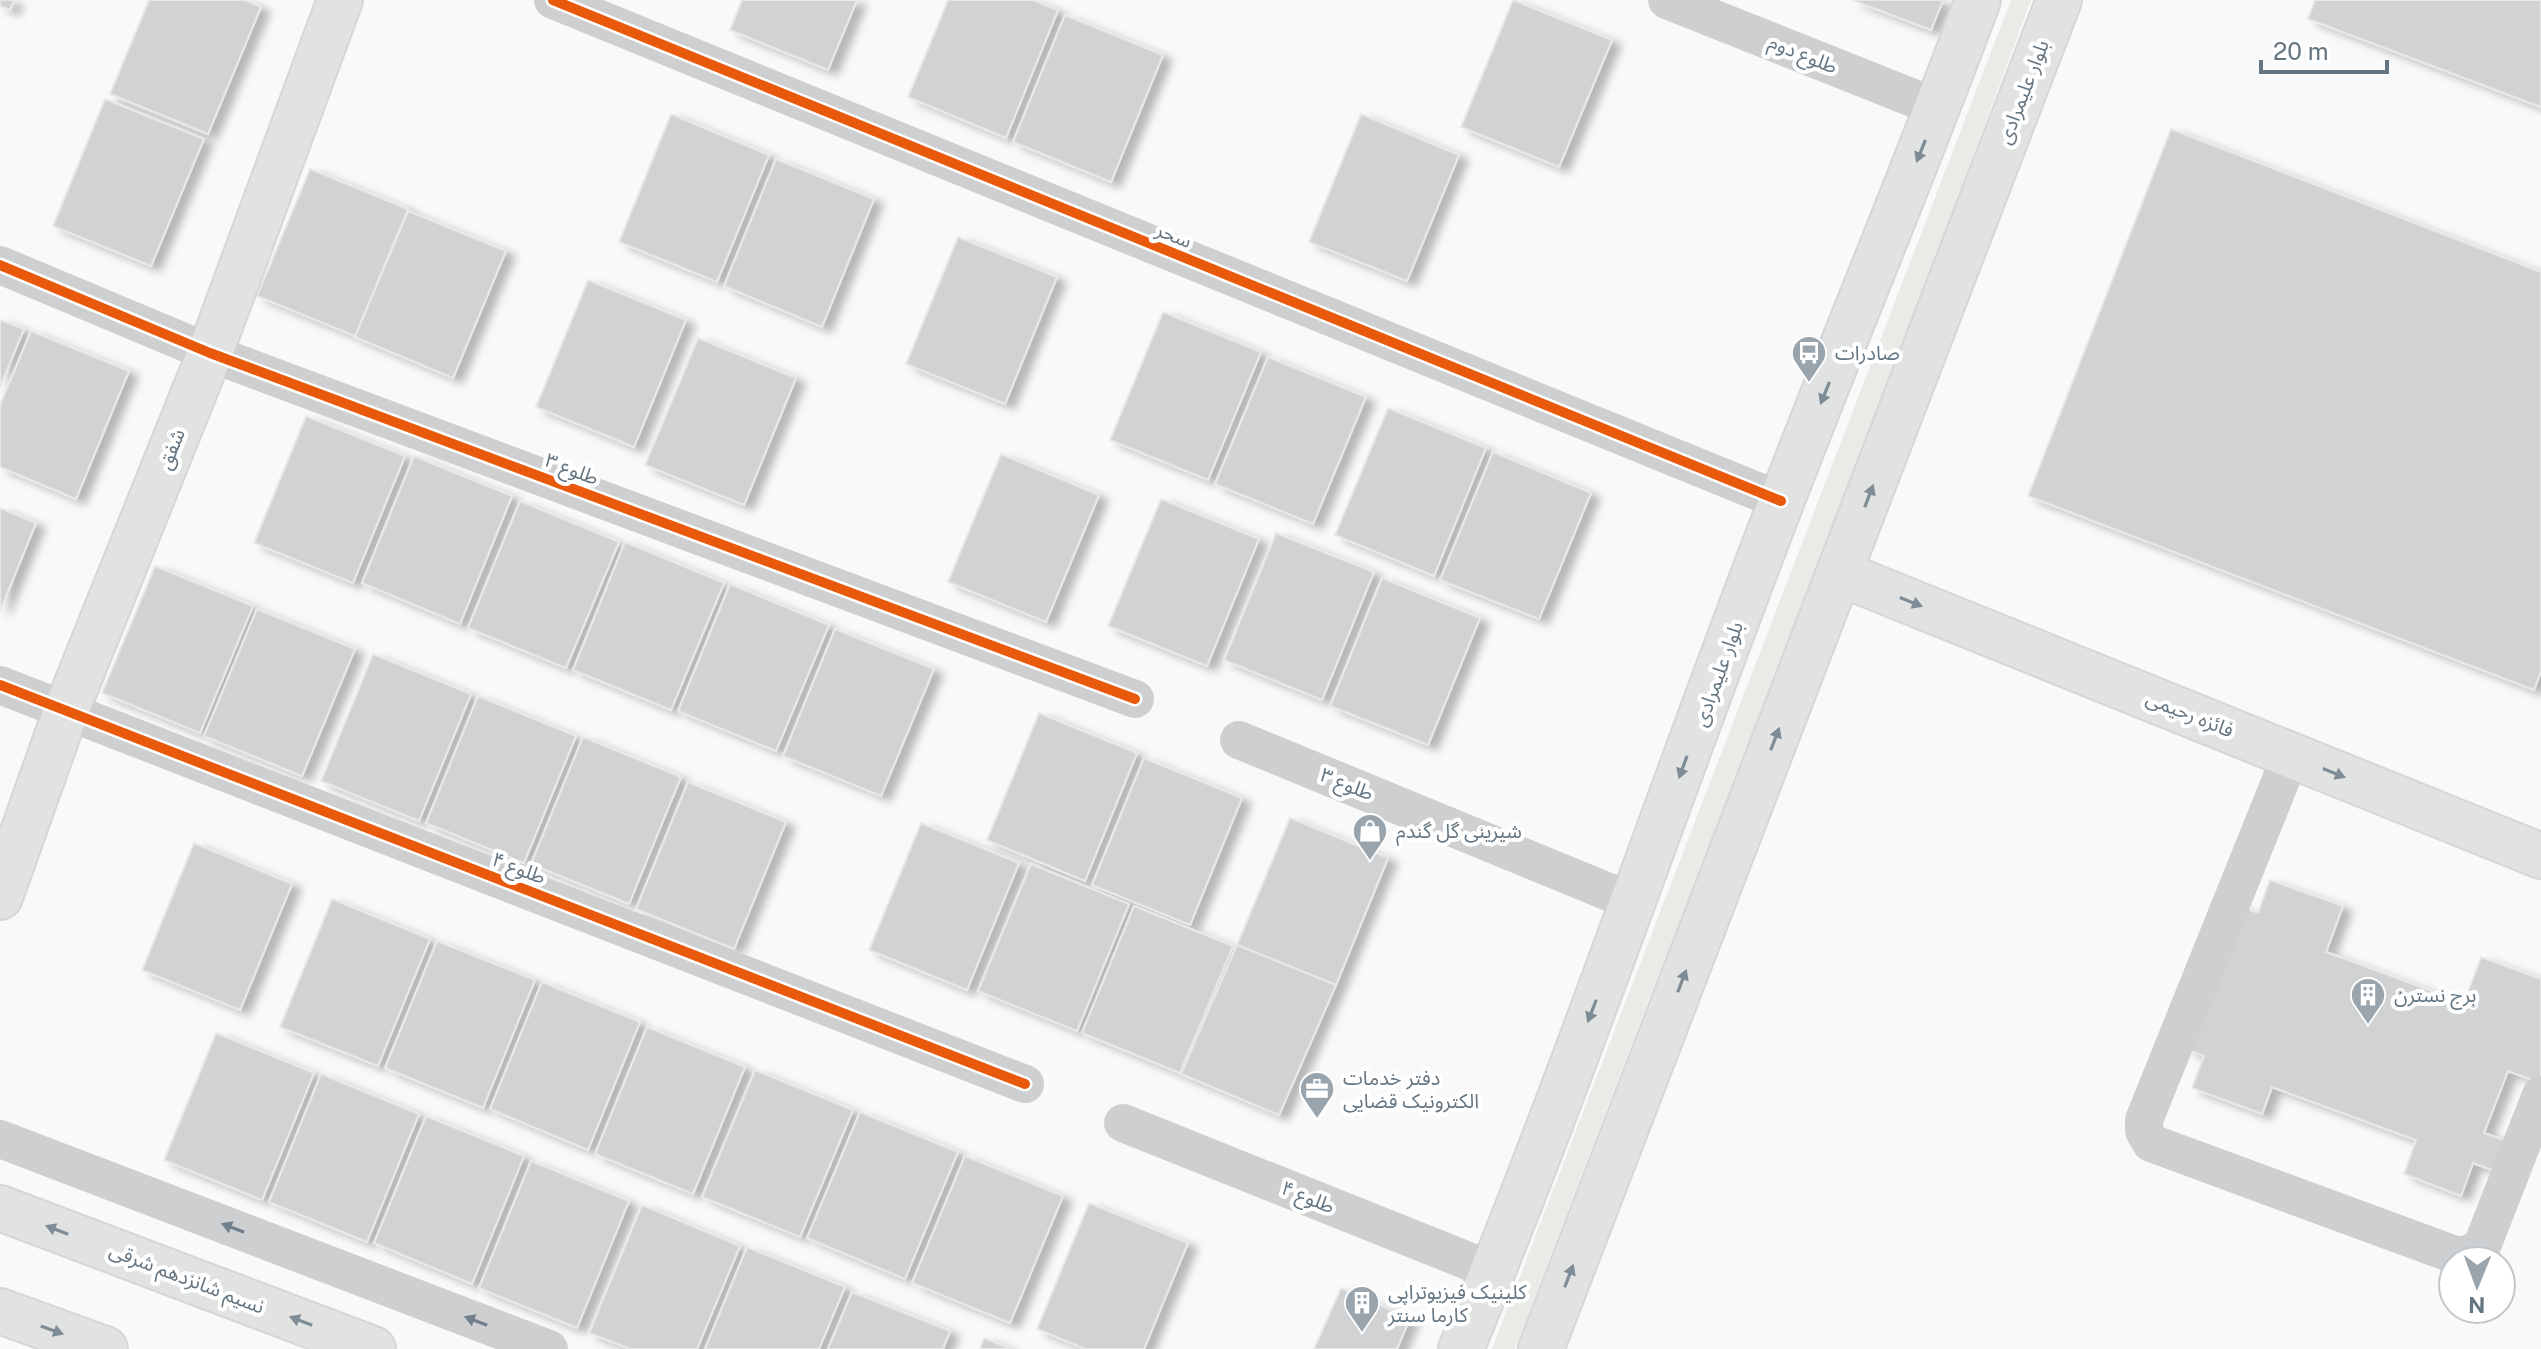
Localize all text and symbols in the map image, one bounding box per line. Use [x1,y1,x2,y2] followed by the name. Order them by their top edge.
[2261,24,2387,74] scale bar
[1764,29,1841,81] street label: طلوع دوم
[1992,36,2054,148] street label: بلوار علیمرادی
[2273,37,2329,65] text: 20 m
[1914,139,1927,163] one-way arrow
[1152,217,1195,253] street label: سحر
[1790,334,1828,384] bus stop icon: صادرات
[1835,341,1900,365] place label: صادرات
[1818,381,1831,405] one-way arrow
[152,425,191,473] street label: شفق
[541,448,602,493] street label: طلوع ۳
[1863,484,1876,508] one-way arrow
[1899,596,1923,609] one-way arrow
[1688,618,1748,730] street label: بلوار علیمرادی
[2143,686,2237,742] street label: فائزه رحیمی
[1769,726,1782,750] one-way arrow
[1676,755,1689,779] one-way arrow
[1316,762,1377,808] street label: طلوع ۳
[2322,766,2346,779] one-way arrow
[1351,812,1389,862] shop icon: شیرینی گل گندم
[1396,819,1522,846] place label: شیرینی گل گندم
[488,847,549,892] street label: طلوع ۴
[1676,969,1689,993] one-way arrow
[2349,976,2387,1026] building icon: برج نسترن
[2394,983,2476,1010] place label: برج نسترن
[1585,999,1598,1023] one-way arrow
[1343,1066,1479,1113] place label: دفتر خدمات الکترونیک قضایی
[1298,1070,1336,1120] office icon: دفتر خدمات الکترونیک قضایی
[1277,1175,1338,1221] street label: طلوع ۴
[221,1221,245,1234] one-way arrow
[45,1223,69,1235] one-way arrow
[105,1237,268,1321] street label: نسیم شانزدهم شرقی
[2437,1245,2517,1325] north arrow
[1563,1264,1576,1288] one-way arrow
[1387,1280,1527,1327] place label: کلینیک فیزیوتراپی کارما سنتر
[1343,1284,1381,1334] building icon: کلینیک فیزیوتراپی کارما سنتر
[2468,1292,2485,1318] text: N
[288,1314,312,1327] one-way arrow
[464,1314,488,1327] one-way arrow
[41,1324,65,1337] one-way arrow

